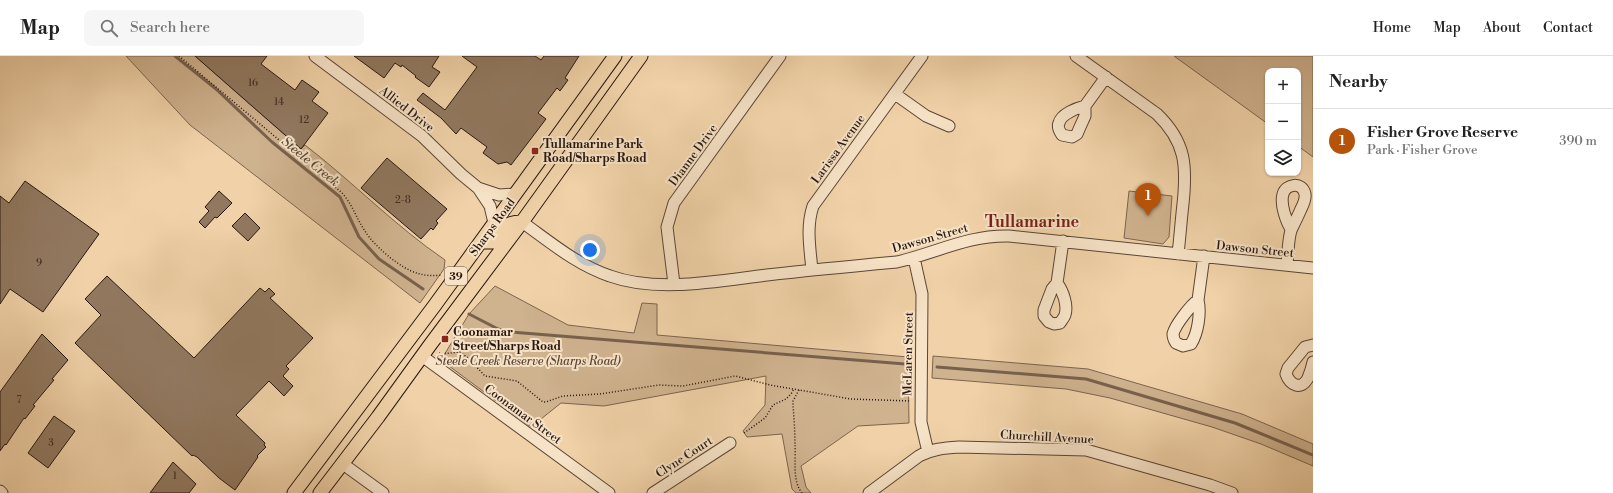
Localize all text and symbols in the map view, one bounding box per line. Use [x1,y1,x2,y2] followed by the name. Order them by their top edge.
[84,10,364,46] search box
[20,16,60,40] text: Map
[98,17,120,39] icon: search
[130,18,210,37] text: Search here
[1373,19,1411,37] text: Home
[1433,19,1461,37] text: Map
[1483,19,1521,37] text: About
[1543,19,1593,37] text: Contact
[1265,68,1301,176] map controls
[1265,68,1301,104] button: +
[1329,71,1388,93] text: Nearby
[248,77,258,89] house number: 16
[376,83,437,135] street label: Allied Drive
[274,96,284,108] house number: 14
[1265,104,1301,140] button: −
[808,112,869,187] street label: Larissa Avenue
[299,114,309,126] house number: 12
[666,121,721,189] street label: Dianne Drive
[1367,123,1518,142] text: Fisher Grove Reserve
[1339,133,1345,149] text: 1
[1559,133,1597,149] text: 390 m
[278,134,343,190] water label: Steele Creek
[543,137,647,166] place label: Tullamarine Park Road/Sharps Road
[1265,140,1301,176] button: layers
[1367,142,1477,158] text: Park · Fisher Grove
[530,146,540,156] marker: Tullamarine Park Road/Sharps Road
[1135,183,1161,216] pin: 1
[395,194,411,206] house number: 2-8
[466,195,519,259] street label: Sharps Road
[985,212,1079,232] district label: Tullamarine
[891,220,970,256] street label: Dawson Street
[1215,238,1295,261] street label: Dawson Street
[580,240,600,260] your location
[36,257,42,269] house number: 9
[445,267,467,285] road number: 39
[900,311,917,396] street label: McLaren Street
[453,325,562,354] place label: Coonamar Street/Sharps Road
[440,334,450,344] marker: Coonamar Street/Sharps Road
[436,354,621,369] park label: Steele Creek Reserve (Sharps Road)
[481,381,565,448] street label: Coonamar Street
[16,394,22,406] house number: 7
[1000,428,1094,447] street label: Churchill Avenue
[653,433,716,481] street label: Clyne Court
[48,437,54,449] house number: 3
[173,470,178,482] house number: 1

